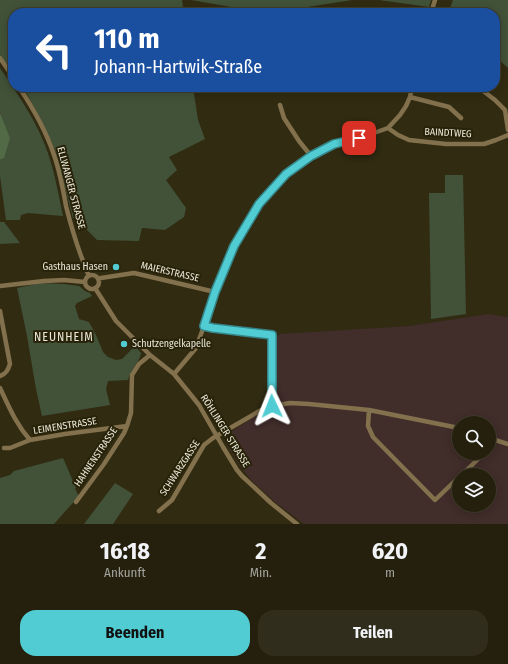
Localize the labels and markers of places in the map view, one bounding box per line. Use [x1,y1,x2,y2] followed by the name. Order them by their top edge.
[342,121,376,155] pin
[43,261,108,273] place label: Gasthaus Hasen
[111,262,121,272] marker: Gasthaus Hasen
[132,338,211,350] place label: Schutzengelkapelle
[119,339,129,349] marker: Schutzengelkapelle

